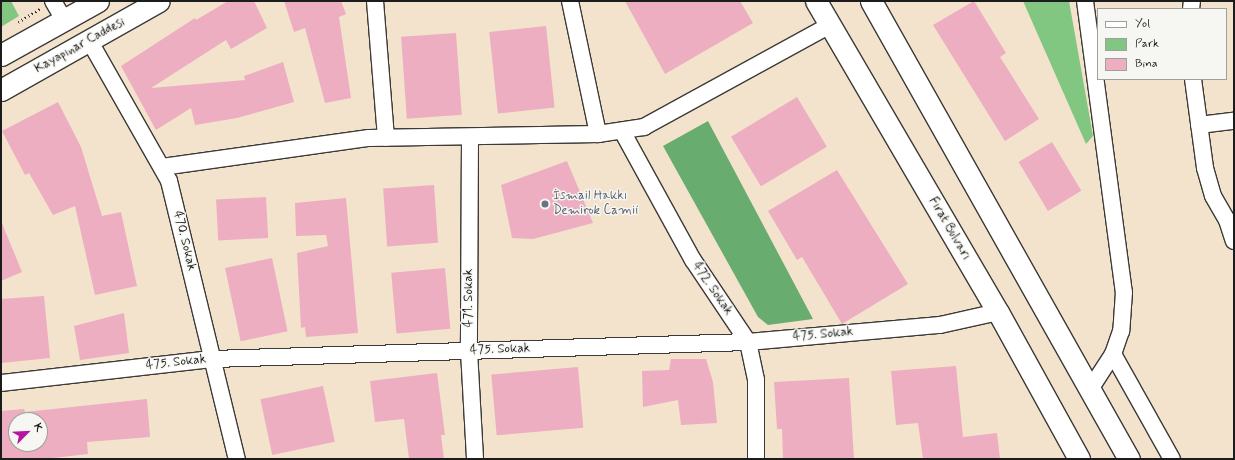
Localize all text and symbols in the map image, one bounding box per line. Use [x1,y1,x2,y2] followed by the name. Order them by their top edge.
[1097,8,1227,80] legend
[31,14,129,78] street label: Kayapınar Caddesi
[1135,16,1150,32] text: Yol
[1135,36,1159,52] text: Park
[1135,56,1158,72] text: Bina
[553,189,638,220] place label: İsmail Hakkı Demirok Camii
[925,195,973,263] street label: Fırat Bulvarı
[540,199,550,209] marker: İsmail Hakkı Demirok Camii
[169,210,199,272] street label: 470. Sokak
[688,259,736,319] street label: 472. Sokak
[461,269,477,327] street label: 471. Sokak
[792,325,854,345] street label: 475. Sokak
[470,341,530,359] street label: 475. Sokak
[145,352,207,374] street label: 475. Sokak
[8,412,48,452] north arrow
[30,421,46,434] text: K

